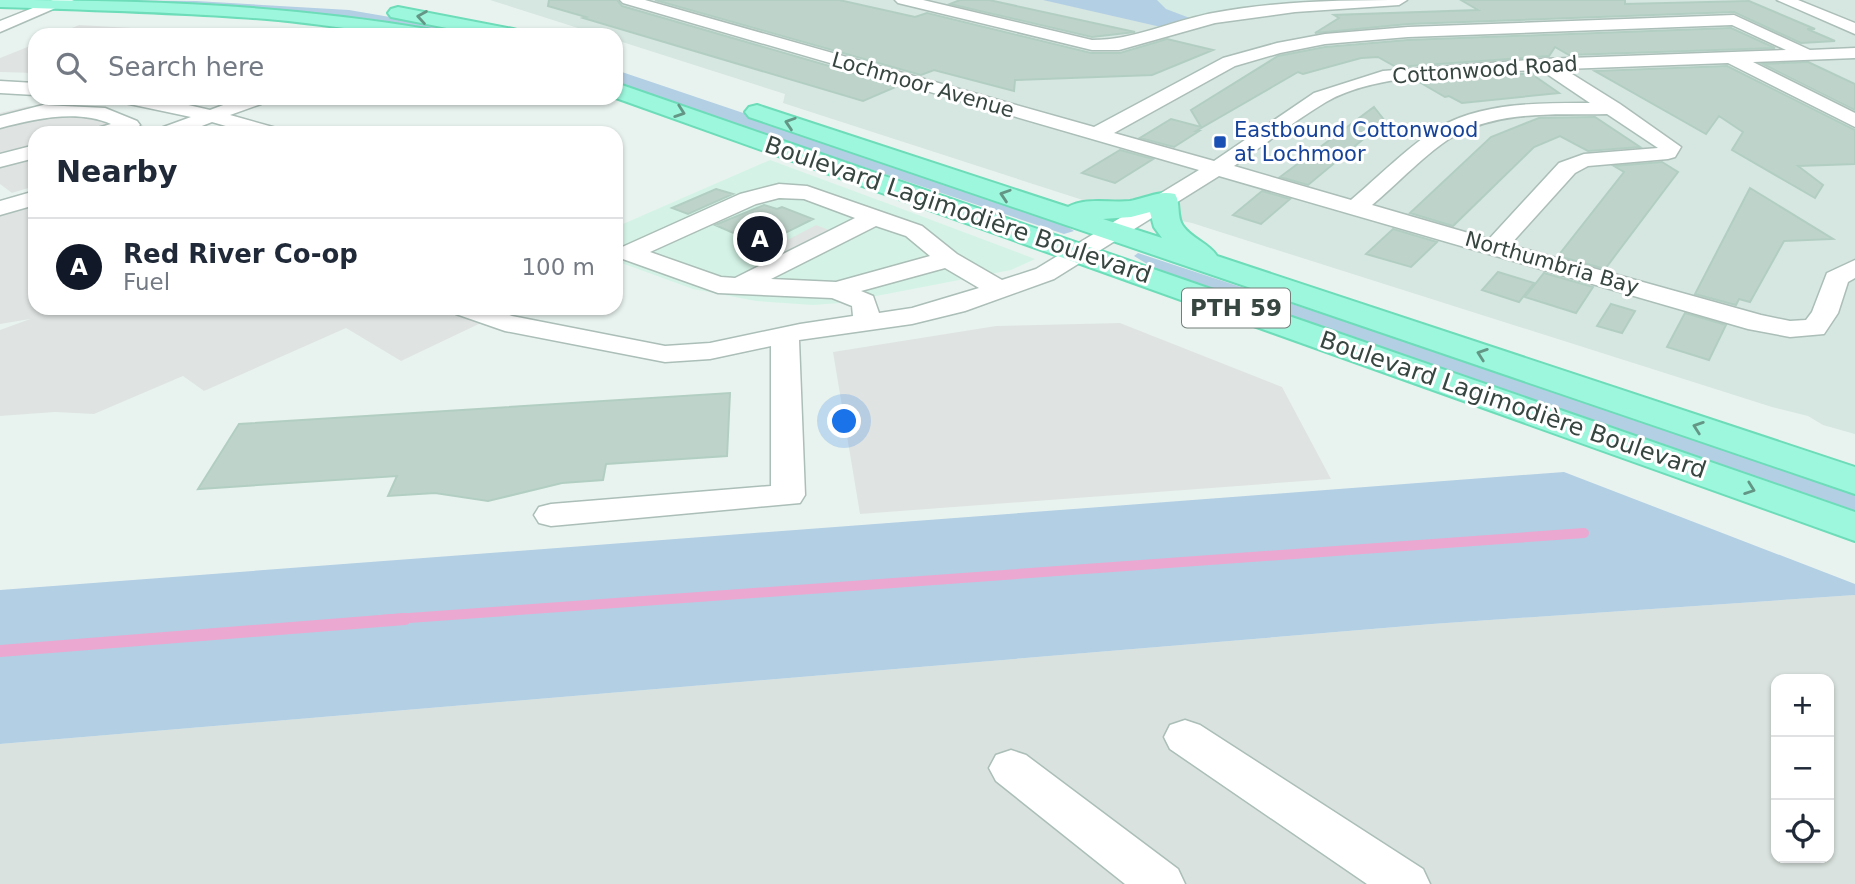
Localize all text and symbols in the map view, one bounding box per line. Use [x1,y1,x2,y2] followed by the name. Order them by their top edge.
[416,10,428,25] one-way arrow
[28,28,623,105] search box
[829,47,1017,123] street label: Lochmoor Avenue
[52,48,90,86] icon: search
[108,52,264,82] text: Search here
[1392,52,1578,88] street label: Cottonwood Road
[674,104,686,118] one-way arrow
[784,116,796,131] one-way arrow
[1234,118,1478,166] place label: Eastbound Cottonwood at Lochmoor
[761,131,1155,289] street label: Boulevard Lagimodière Boulevard
[1212,134,1228,150] marker: Eastbound Cottonwood at Lochmoor
[56,154,178,189] text: Nearby
[1000,188,1012,203] one-way arrow
[737,213,783,265] pin: A
[1462,227,1642,299] street label: Northumbria Bay
[123,239,358,269] text: Red River Co-op
[70,254,88,280] text: A
[521,254,595,280] text: 100 m
[123,269,170,295] text: Fuel
[1182,288,1290,328] road number: PTH 59
[1316,326,1710,484] street label: Boulevard Lagimodière Boulevard
[1476,348,1489,362] one-way arrow
[827,404,861,438] your location
[1692,421,1704,435] one-way arrow
[1744,481,1756,495] one-way arrow
[1771,674,1834,863] map controls
[1771,674,1834,737] button: +
[1771,737,1834,800] button: −
[1771,800,1834,863] button: locate

